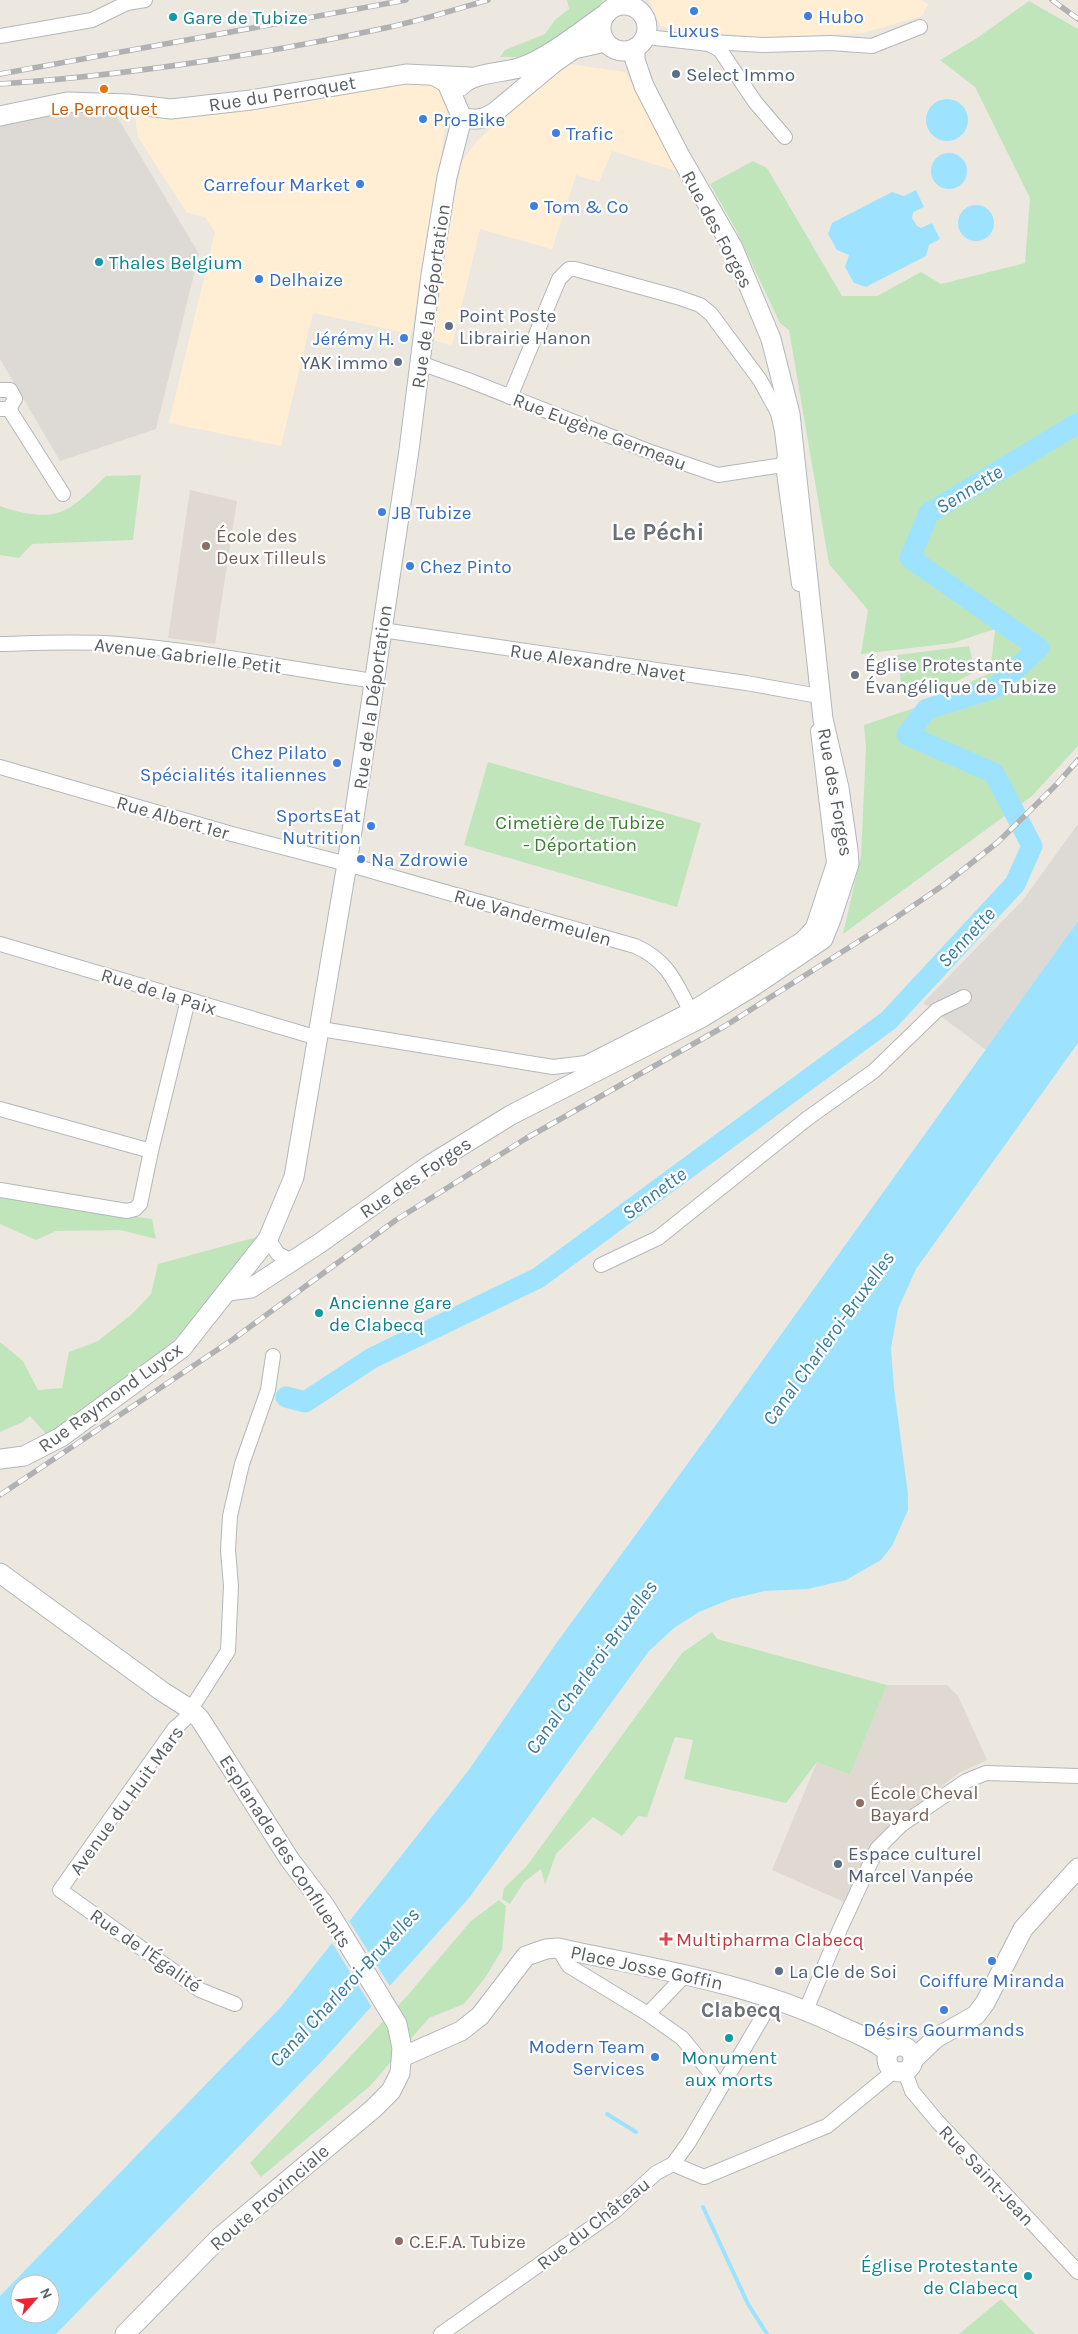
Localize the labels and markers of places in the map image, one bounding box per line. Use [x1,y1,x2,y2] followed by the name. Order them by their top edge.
[688,5,700,17] marker: Luxus
[818,6,864,28] place label: Hubo
[183,7,308,29] place label: Gare de Tubize
[802,10,814,22] marker: Hubo
[167,11,179,23] marker: Gare de Tubize
[668,20,720,42] place label: Luxus
[686,64,795,86] place label: Select Immo
[670,68,682,80] marker: Select Immo
[98,83,110,95] marker: Le Perroquet
[50,98,158,120] place label: Le Perroquet
[433,109,505,131] place label: Pro-Bike
[417,113,429,125] marker: Pro-Bike
[566,123,613,145] place label: Trafic
[550,127,562,139] marker: Trafic
[204,174,350,196] place label: Carrefour Market
[354,178,366,190] marker: Carrefour Market
[544,196,629,218] place label: Tom & Co
[528,200,540,212] marker: Tom & Co
[109,252,243,274] place label: Thales Belgium
[93,256,105,268] marker: Thales Belgium
[269,269,343,291] place label: Delhaize
[253,273,265,285] marker: Delhaize
[459,305,591,349] place label: Point Poste Librairie Hanon
[443,320,455,332] marker: Point Poste Librairie Hanon
[313,328,394,350] place label: Jérémy H.
[398,332,410,344] marker: Jérémy H.
[300,352,388,374] place label: YAK immo
[392,356,404,368] marker: YAK immo
[392,502,471,524] place label: JB Tubize
[376,506,388,518] marker: JB Tubize
[216,524,326,569] place label: École des Deux Tilleuls
[200,540,212,552] marker: École des Deux Tilleuls
[420,556,512,578] place label: Chez Pinto
[404,560,416,572] marker: Chez Pinto
[865,653,1056,698] place label: Église Protestante Évangélique de Tubize
[849,669,861,681] marker: Église Protestante Évangélique de Tubize
[140,742,327,786] place label: Chez Pilato Spécialités italiennes
[331,757,343,769] marker: Chez Pilato Spécialités italiennes
[276,805,361,849] place label: SportsEat Nutrition
[365,820,377,832] marker: SportsEat Nutrition
[371,849,468,871] place label: Na Zdrowie
[355,853,367,865] marker: Na Zdrowie
[329,1292,452,1336] place label: Ancienne gare de Clabecq
[313,1307,325,1319] marker: Ancienne gare de Clabecq
[870,1781,979,1826] place label: École Cheval Bayard
[854,1797,866,1809] marker: École Cheval Bayard
[848,1843,982,1887] place label: Espace culturel Marcel Vanpée
[832,1858,844,1870] marker: Espace culturel Marcel Vanpée
[676,1929,864,1951] place label: Multipharma Clabecq
[660,1933,672,1945] marker: Multipharma Clabecq
[986,1955,998,1967] marker: Coiffure Miranda
[789,1961,897,1983] place label: La Cle de Soi
[773,1965,785,1977] marker: La Cle de Soi
[919,1970,1065,1992] place label: Coiffure Miranda
[938,2004,950,2016] marker: Désirs Gourmands
[863,2019,1025,2041] place label: Désirs Gourmands
[723,2032,735,2044] marker: Monument aux morts
[529,2036,645,2080] place label: Modern Team Services
[681,2047,777,2091] place label: Monument aux morts
[649,2051,661,2063] marker: Modern Team Services
[409,2231,526,2253] place label: C.E.F.A. Tubize
[393,2235,405,2247] marker: C.E.F.A. Tubize
[861,2254,1018,2299] place label: Église Protestante de Clabecq
[1022,2270,1034,2282] marker: Église Protestante de Clabecq

